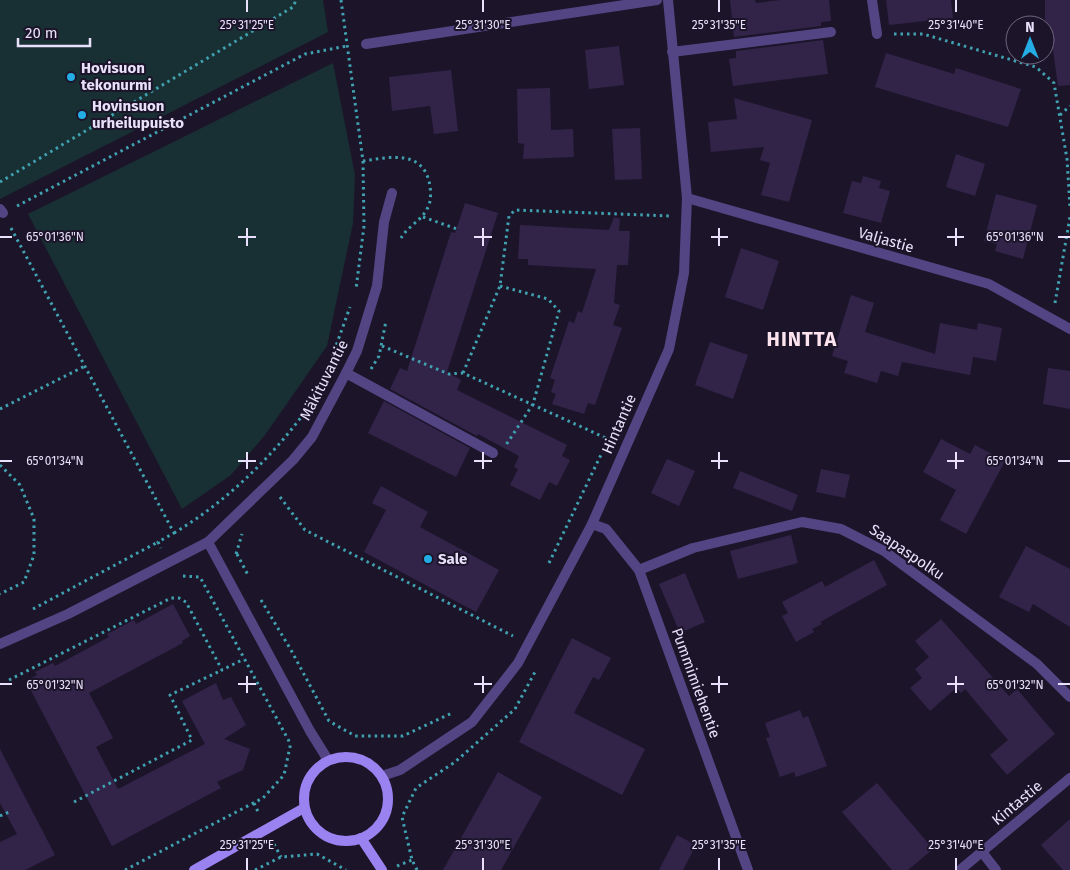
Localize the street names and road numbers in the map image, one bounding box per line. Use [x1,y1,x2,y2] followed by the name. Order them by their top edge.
[856,223,916,257] street label: Valjastie
[296,337,352,423] street label: Mäkituvantie
[598,391,640,457] street label: Hintantie
[866,520,948,584] street label: Saapaspolku
[668,626,724,740] street label: Pummimiehentie
[988,777,1046,829] street label: Kintastie

